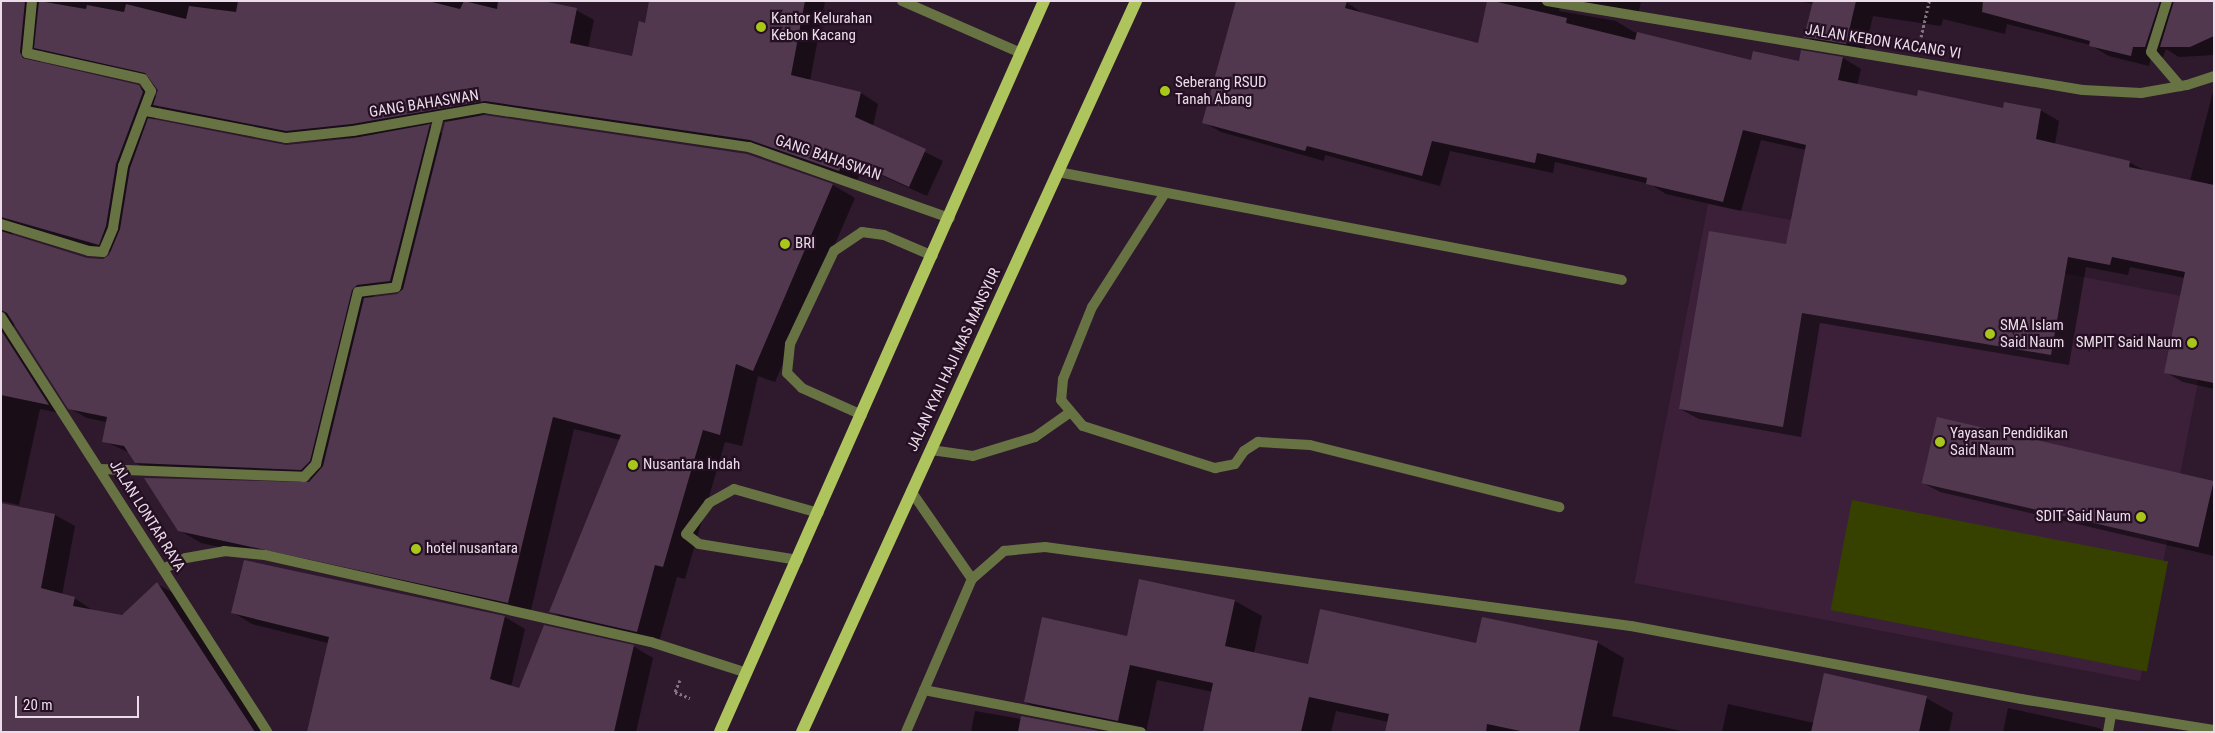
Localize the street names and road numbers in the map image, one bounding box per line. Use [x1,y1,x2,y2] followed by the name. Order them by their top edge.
[1804,21,1962,63] street label: JALAN KEBON KACANG VI
[368,86,480,122] street label: GANG BAHASWAN
[773,131,883,185] street label: GANG BAHASWAN
[904,265,1004,455] street label: JALAN KYAI HAJI MAS MANSYUR
[105,457,189,575] street label: JALAN LONTAR RAYA

